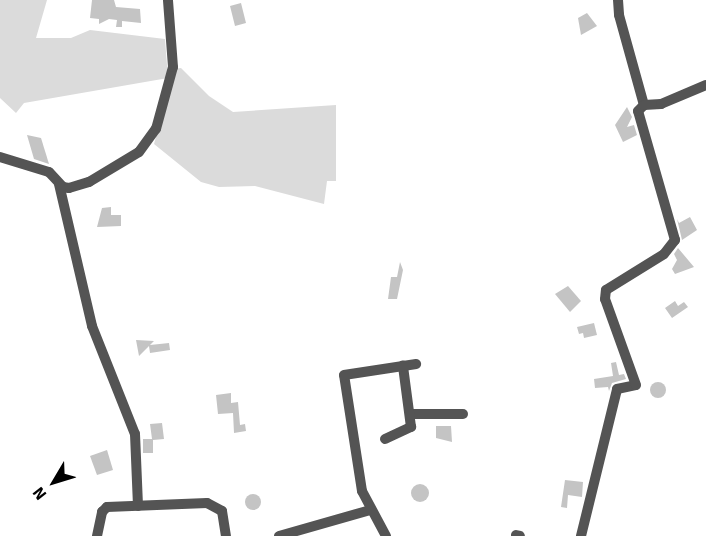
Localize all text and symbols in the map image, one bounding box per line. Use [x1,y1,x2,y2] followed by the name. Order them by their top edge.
[24,452,84,512] north arrow
[29,483,51,504] text: N

